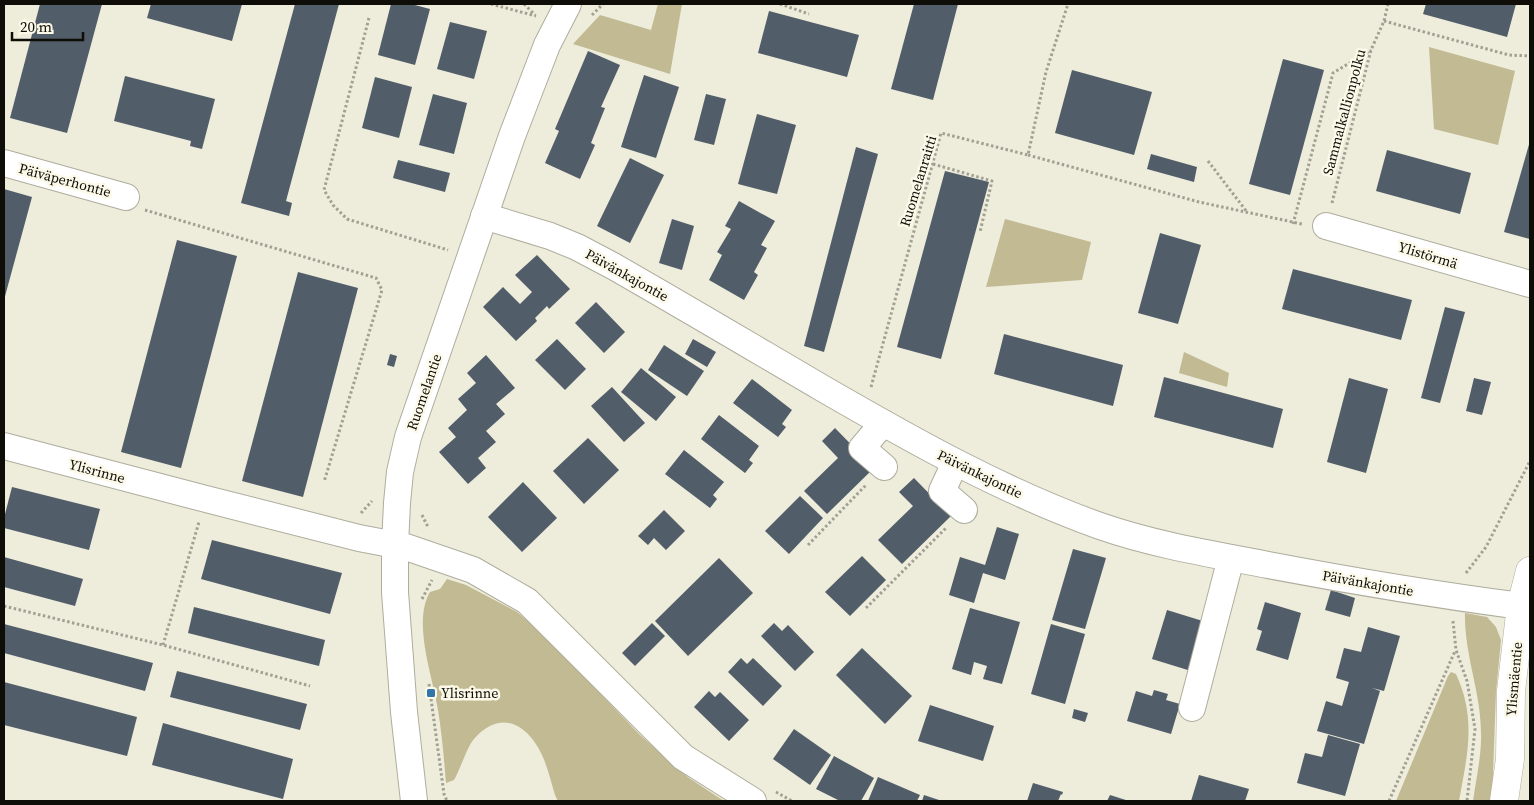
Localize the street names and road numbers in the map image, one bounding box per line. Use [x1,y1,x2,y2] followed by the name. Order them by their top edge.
[1318,47,1370,177] street label: Sammalkallionpolku
[895,133,941,229] street label: Ruomelanraitti
[17,158,113,202] street label: Päiväperhontie
[1396,236,1461,274] street label: Ylistörmä
[582,244,672,306] street label: Päivänkajontie
[402,351,446,433] street label: Ruomelantie
[934,445,1026,503] street label: Päivänkajontie
[67,454,127,488] street label: Ylisrinne
[1321,565,1415,601] street label: Päivänkajontie
[1501,641,1527,717] street label: Ylismäentie

